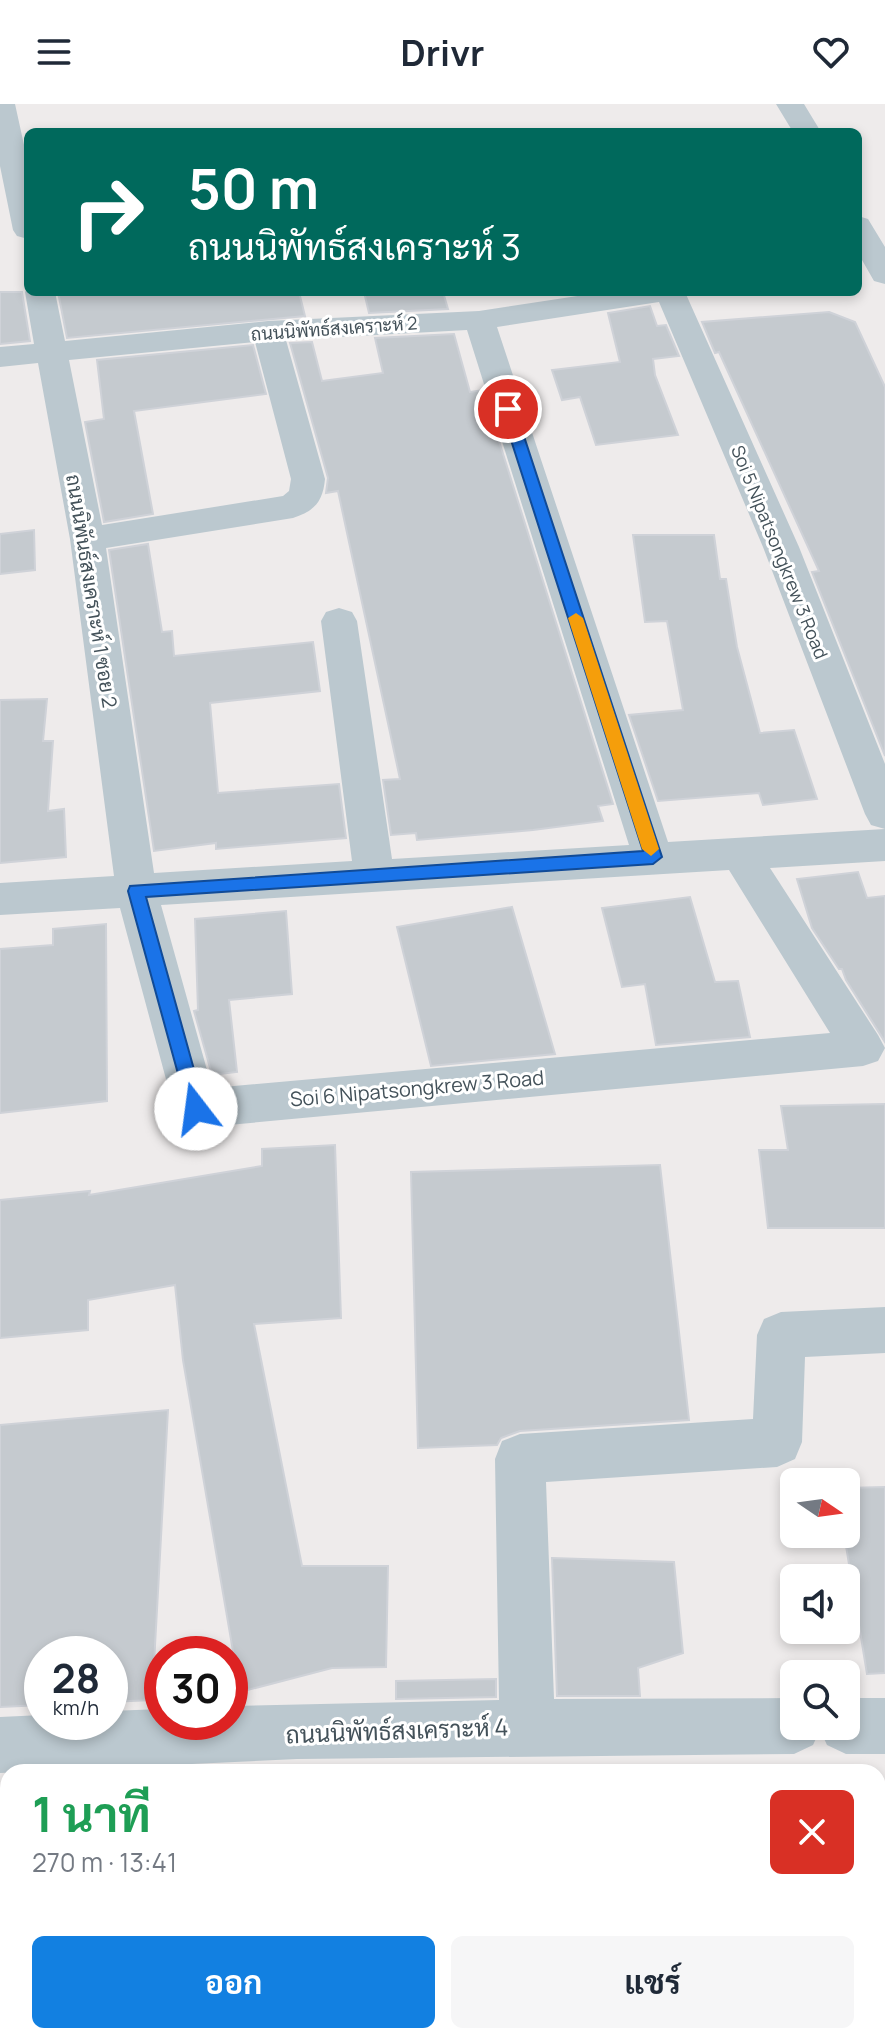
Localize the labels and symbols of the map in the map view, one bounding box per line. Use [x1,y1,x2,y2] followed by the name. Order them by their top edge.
[250,310,418,346] street label: ถนนนิพัทธ์สงเคราะห์ 2
[474,375,542,443] pin
[726,442,834,662] street label: Soi 5 Nipatsongkrew 3 Road
[60,472,124,710] street label: ถนนนิพันธ์สงเคราะห์ 1 ซอย 2
[289,1063,545,1113] street label: Soi 6 Nipatsongkrew 3 Road
[154,1067,238,1151] position arrow
[780,1468,860,1548] north arrow
[144,1636,248,1740] speed limit sign: 30
[285,1710,509,1750] street label: ถนนนิพัทธ์สงเคราะห์ 4

